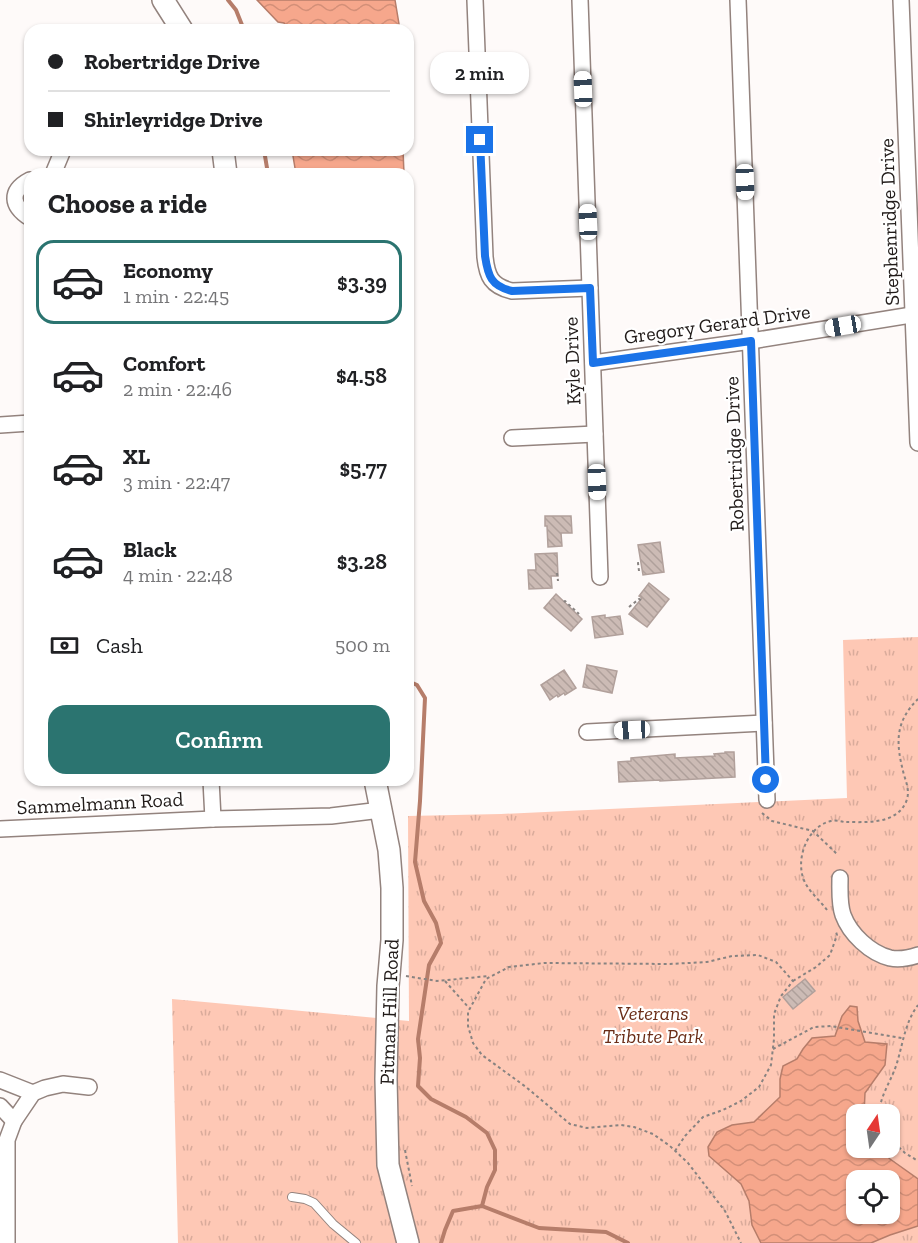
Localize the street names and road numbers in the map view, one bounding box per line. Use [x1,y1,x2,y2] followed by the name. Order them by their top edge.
[874,138,904,306] street label: Stephenridge Drive
[622,299,812,349] street label: Gregory Gerard Drive
[558,317,586,405] street label: Kyle Drive
[719,376,749,532] street label: Robertridge Drive
[16,787,184,819] street label: Sammelmann Road
[374,938,404,1086] street label: Pitman Hill Road

